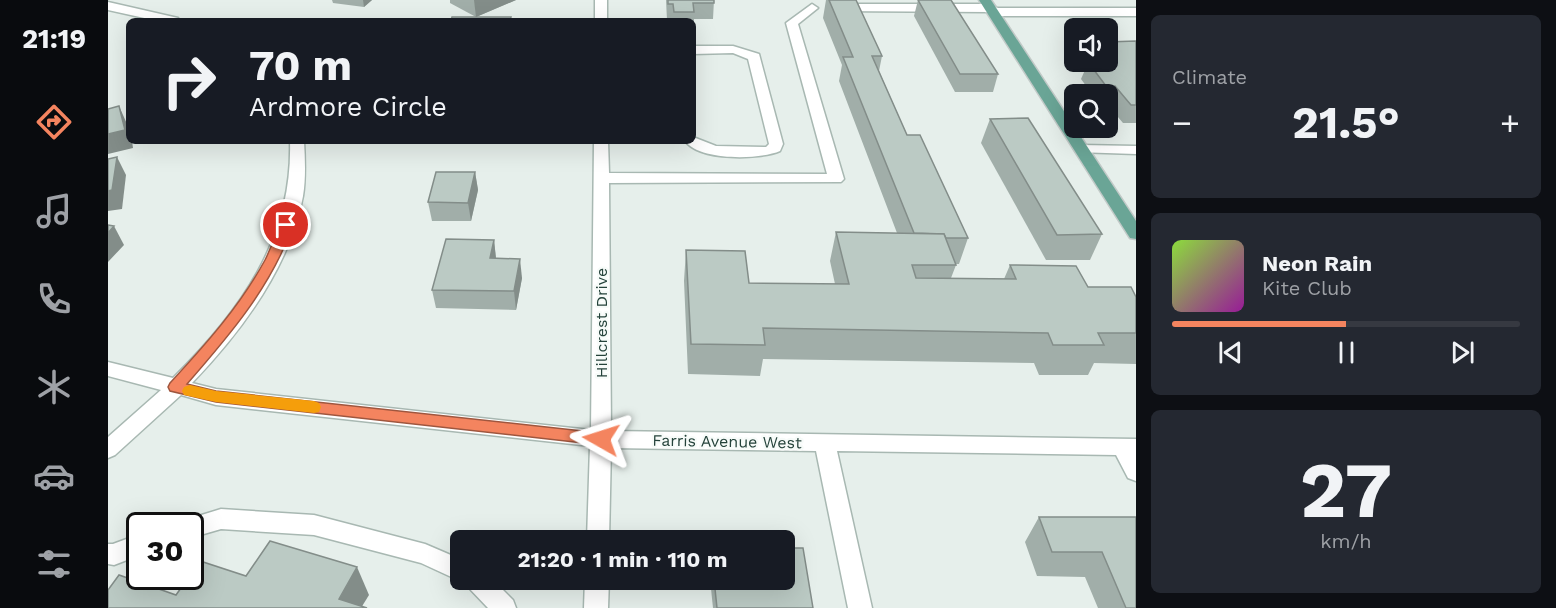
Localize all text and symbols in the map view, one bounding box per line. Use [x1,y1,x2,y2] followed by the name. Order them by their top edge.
[1064,18,1118,138] map controls
[1064,18,1118,72] button: sound
[22,23,86,55] text: 21:19
[249,41,352,90] text: 70 m
[150,42,228,120] icon: right
[1172,65,1247,89] text: Climate
[1064,84,1118,138] button: search
[249,91,447,123] text: Ardmore Circle
[1292,96,1400,149] text: 21.5°
[33,101,75,143] icon: directions
[1172,103,1192,142] text: −
[1500,103,1520,142] text: +
[33,190,75,232] icon: music
[260,199,311,250] pin
[269,208,302,241] icon: arrive
[1262,251,1372,276] text: Neon Rain
[592,268,611,378] street label: Hillcrest Drive
[1262,276,1352,300] text: Kite Club
[33,278,75,320] icon: phone
[1214,336,1247,369] icon: previous
[1330,336,1363,369] icon: pause
[1446,336,1479,369] icon: next
[33,366,75,408] icon: climate
[569,407,633,471] position arrow
[652,431,802,452] street label: Farris Avenue West
[1300,444,1392,536] text: 27
[33,455,75,497] icon: car
[126,512,204,590] speed limit sign: 30
[1320,529,1372,553] text: km/h
[33,543,75,585] icon: filters
[517,547,728,572] text: 21:20 · 1 min · 110 m

